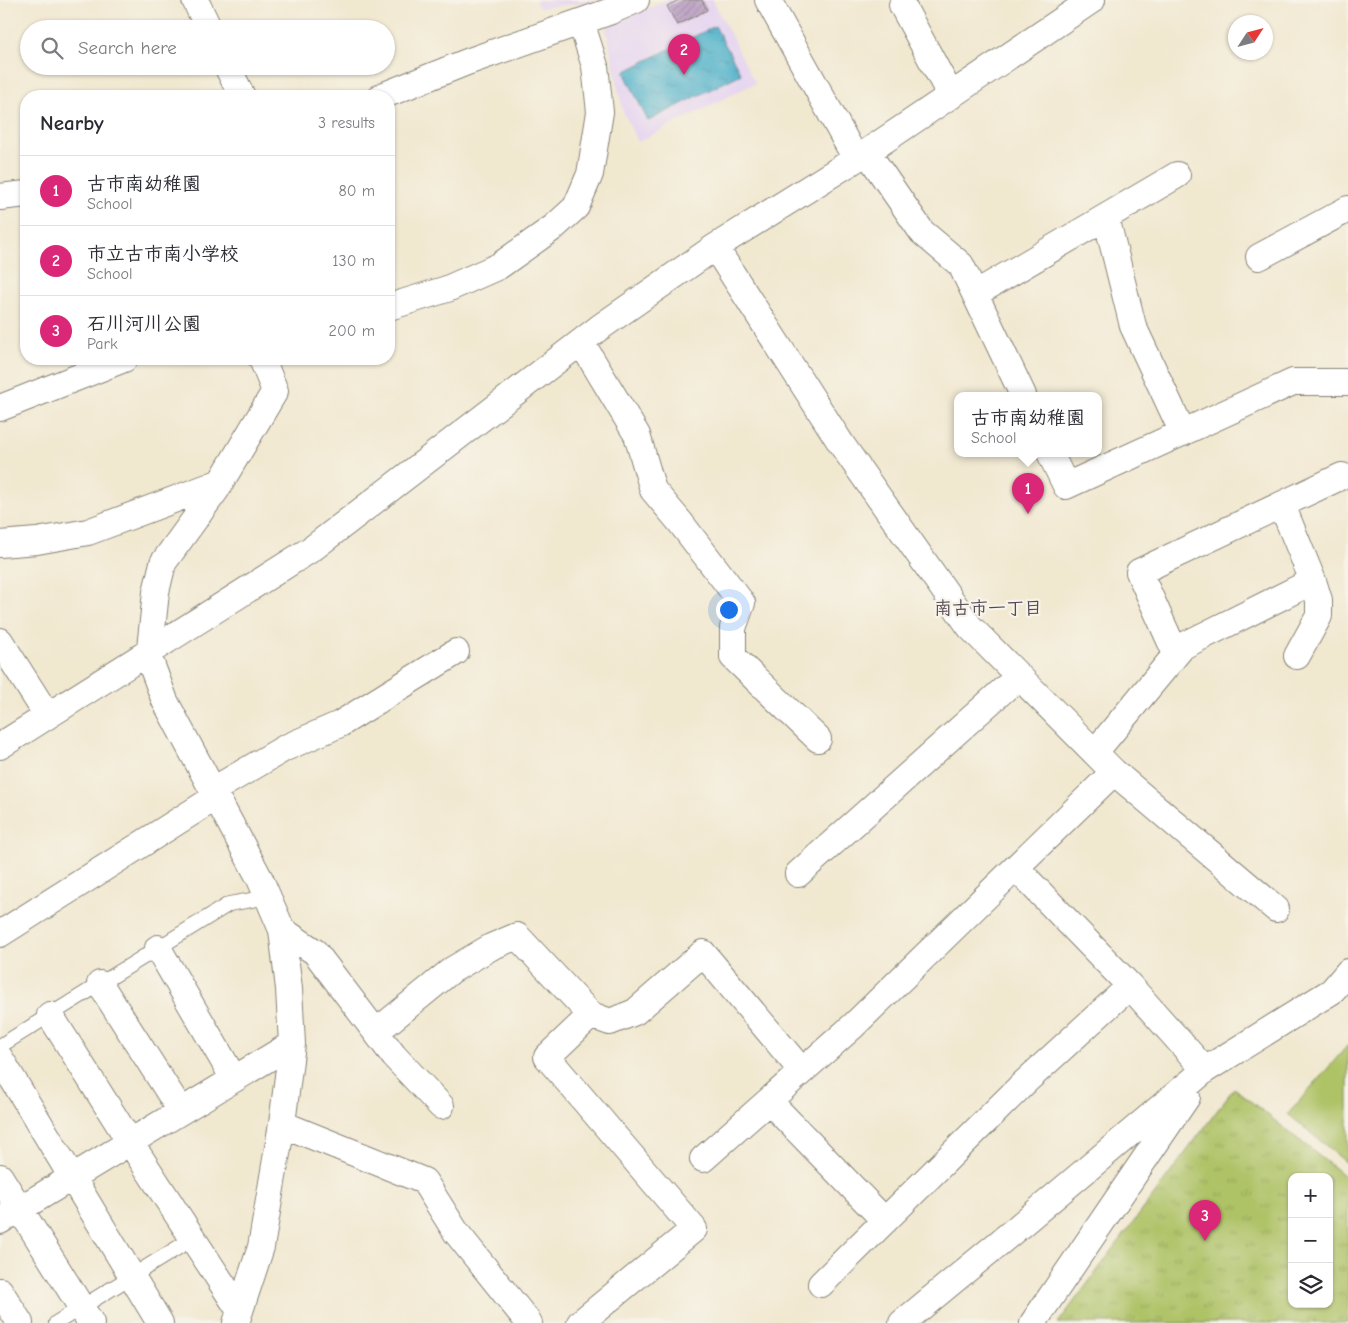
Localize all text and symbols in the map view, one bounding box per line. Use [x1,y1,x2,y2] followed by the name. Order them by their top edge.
[1228,15,1273,60] north arrow
[20,20,395,75] search box
[38,34,66,62] icon: search
[668,34,700,75] pin: 2
[78,37,177,59] text: Search here
[40,111,104,135] text: Nearby
[318,114,375,132] text: 3 results
[87,173,201,195] text: 古市南幼稚園
[53,182,59,200] text: 1
[338,182,375,200] text: 80 m
[87,195,133,213] text: School
[87,243,239,265] text: 市立古市南小学校
[52,252,60,270] text: 2
[332,252,375,270] text: 130 m
[87,265,133,283] text: School
[87,313,201,335] text: 石川河川公園
[52,322,60,340] text: 3
[329,322,375,340] text: 200 m
[87,335,118,353] text: Park
[954,392,1102,457] popup
[971,407,1085,429] text: 古市南幼稚園
[971,429,1017,447] text: School
[1012,473,1044,514] pin: 1
[716,597,742,623] your location
[934,598,1042,619] district label: 南古市一丁目
[1288,1173,1333,1308] map controls
[1288,1173,1333,1218] button: +
[1189,1200,1221,1241] pin: 3
[1288,1218,1333,1263] button: −
[1288,1263,1333,1308] button: layers

